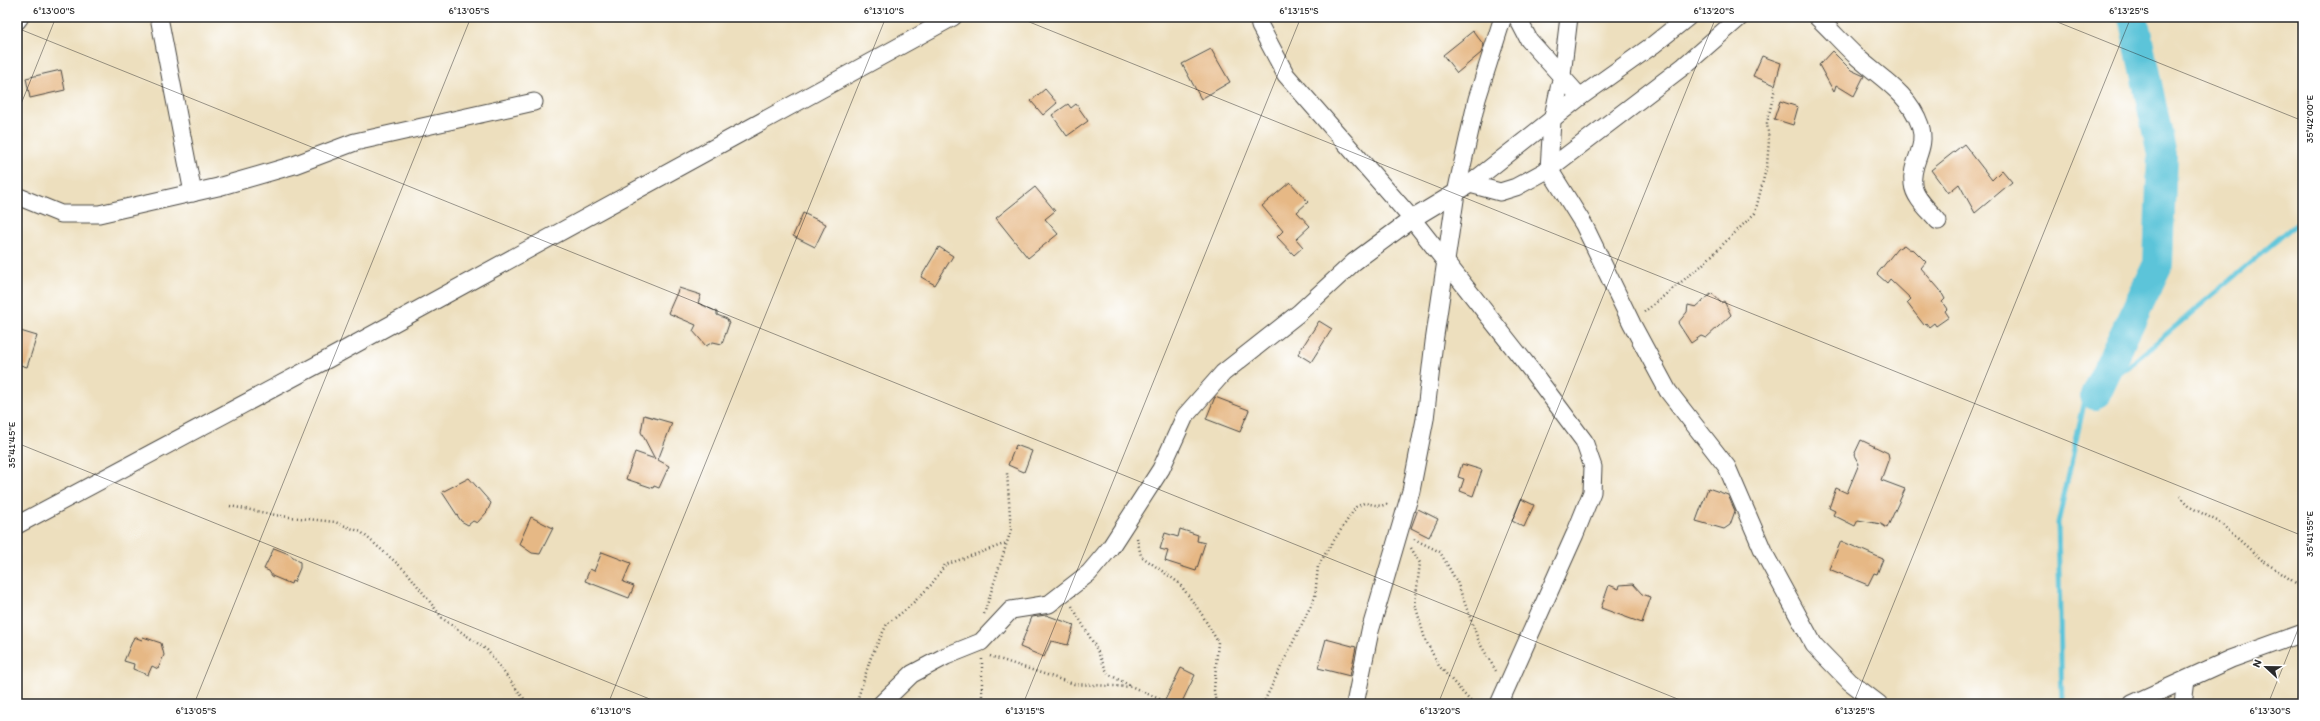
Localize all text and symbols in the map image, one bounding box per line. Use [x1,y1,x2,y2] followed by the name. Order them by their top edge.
[33,4,75,17] text: 6°13'00"S
[449,4,490,17] text: 6°13'05"S
[864,4,905,17] text: 6°13'10"S
[1279,4,1319,17] text: 6°13'15"S
[1694,4,1735,17] text: 6°13'20"S
[2109,4,2149,17] text: 6°13'25"S
[2303,94,2316,143] text: 35°42'00"E
[5,421,18,468] text: 35°41'45"E
[2303,511,2316,557] text: 35°41'55"E
[2246,647,2286,687] north arrow
[2250,658,2265,669] text: N
[176,704,217,717] text: 6°13'05"S
[591,704,632,717] text: 6°13'10"S
[1005,704,1045,717] text: 6°13'15"S
[1420,704,1461,717] text: 6°13'20"S
[1835,704,1875,717] text: 6°13'25"S
[2249,704,2291,717] text: 6°13'30"S

